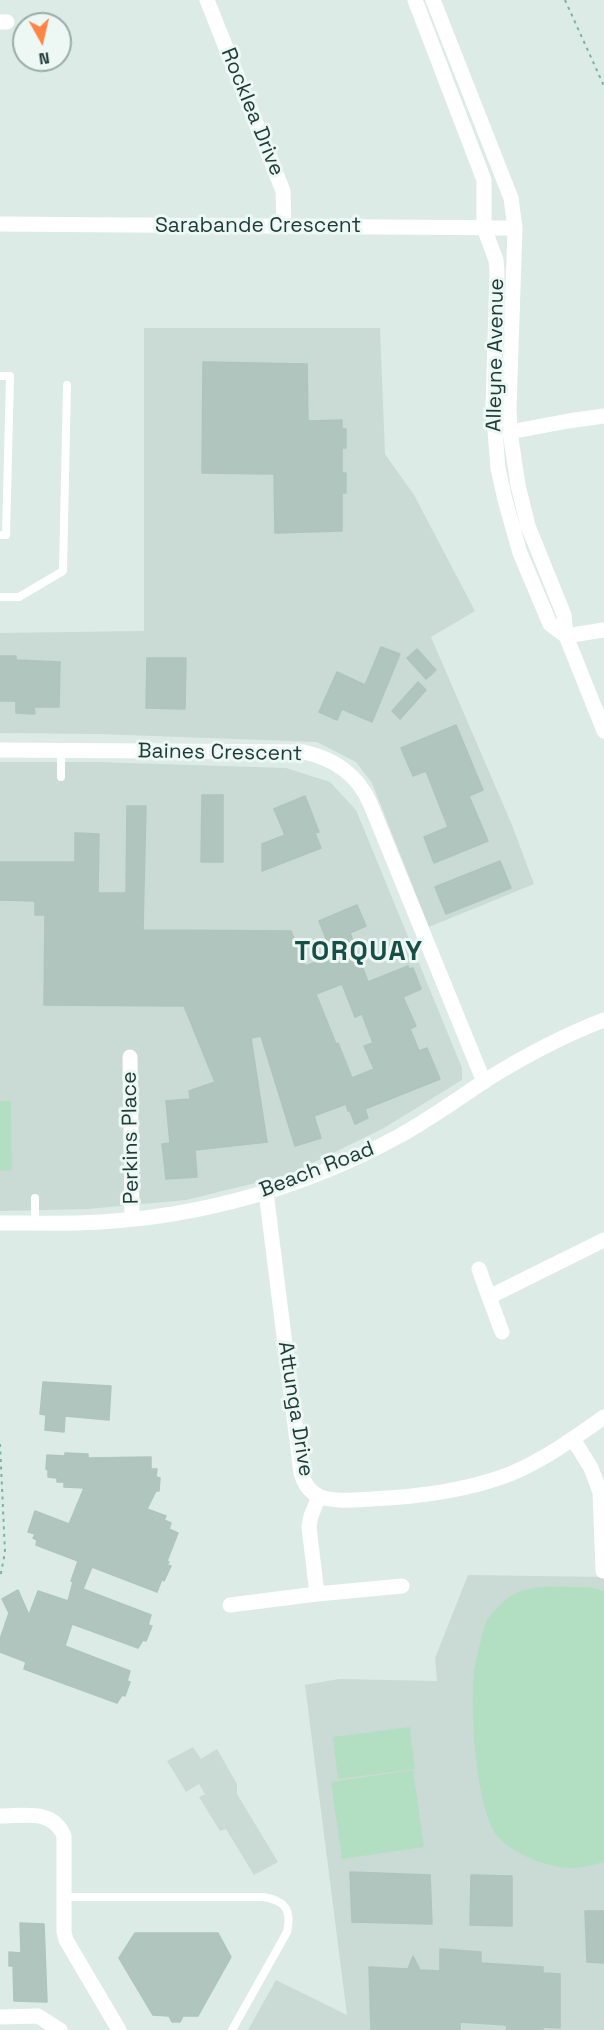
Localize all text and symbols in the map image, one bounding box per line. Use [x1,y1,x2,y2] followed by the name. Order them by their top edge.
[12,12,72,72] north arrow
[215,44,289,180] street label: Rocklea Drive
[38,47,51,69] text: N
[155,213,361,239] street label: Sarabande Crescent
[482,278,510,432] street label: Alleyne Avenue
[137,739,303,767] street label: Baines Crescent
[294,937,424,969] district label: TORQUAY
[117,1071,145,1205] street label: Perkins Place
[256,1137,378,1203] street label: Beach Road
[272,1340,318,1478] street label: Attunga Drive

